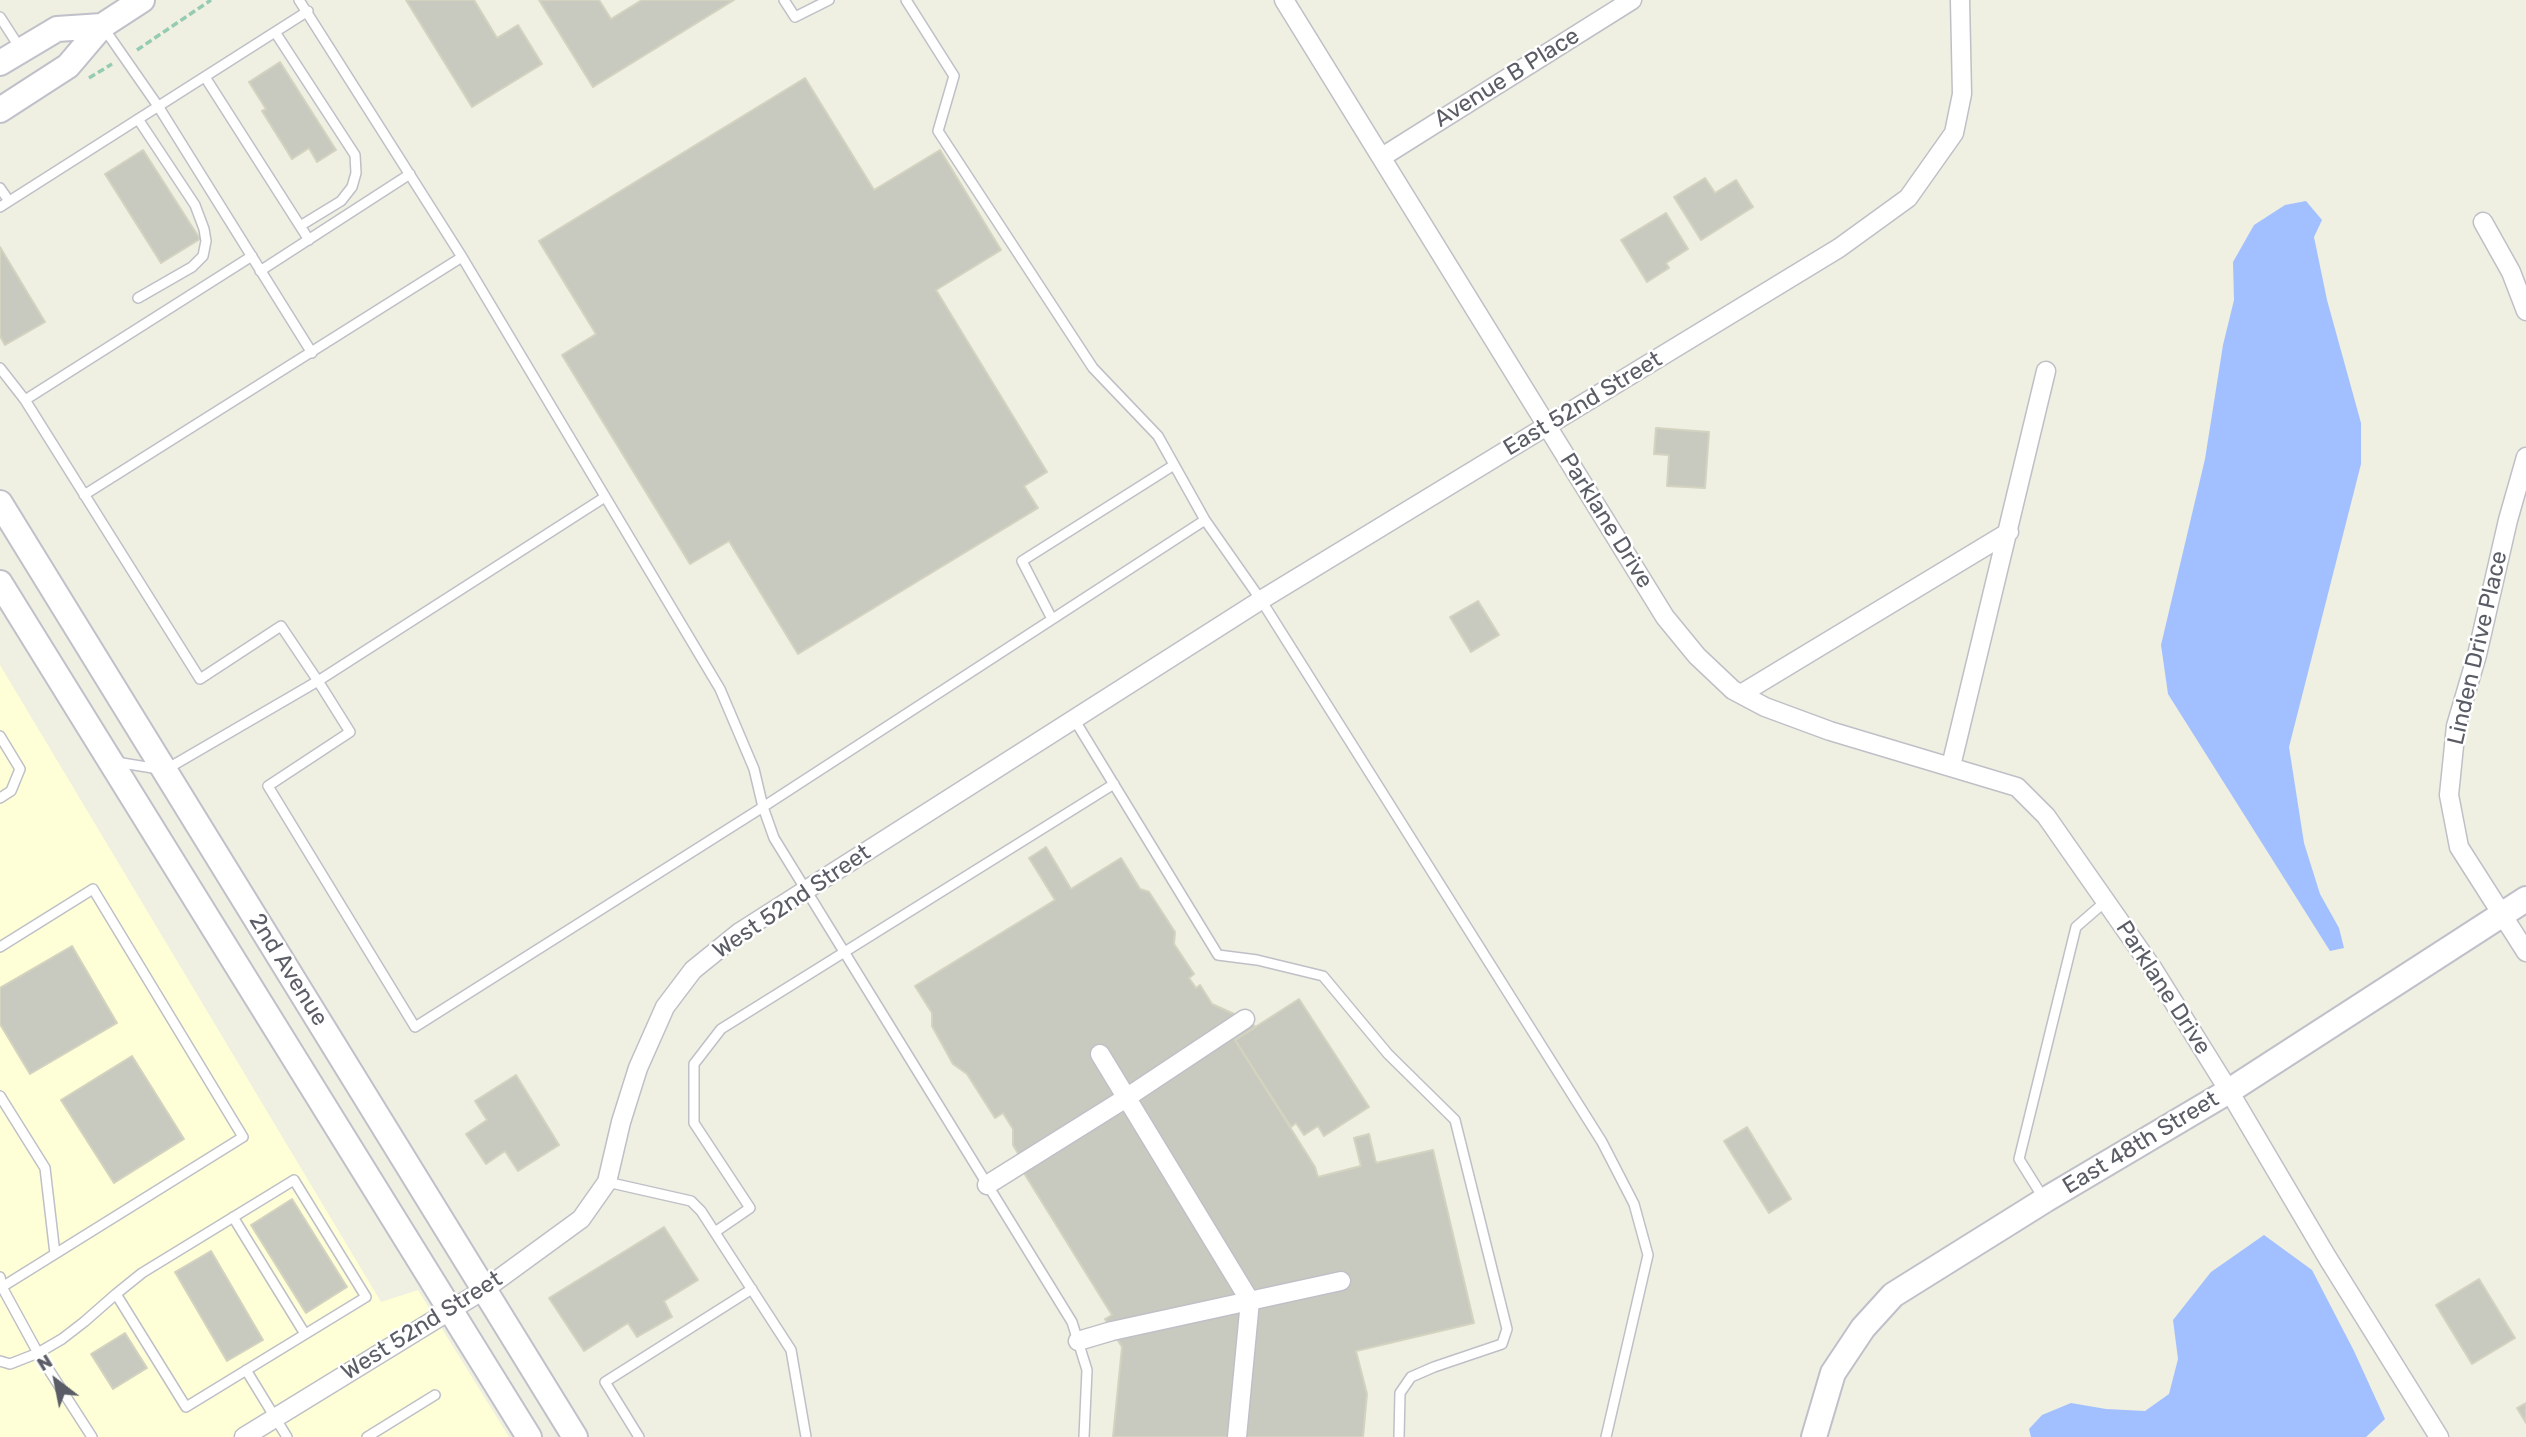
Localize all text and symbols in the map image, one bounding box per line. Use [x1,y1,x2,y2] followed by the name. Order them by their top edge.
[1429,22,1585,134] street label: Avenue B Place
[1499,346,1667,462] street label: East 52nd Street
[1554,448,1658,594] street label: Parklane Drive
[2442,548,2514,748] street label: Linden Drive Place
[708,839,876,965] street label: West 52nd Street
[243,909,333,1031] street label: 2nd Avenue
[2110,916,2216,1060] street label: Parklane Drive
[2058,1086,2224,1200] street label: East 48th Street
[337,1266,507,1386] street label: West 52nd Street
[21,1346,91,1416] north arrow
[33,1349,56,1376] text: N

